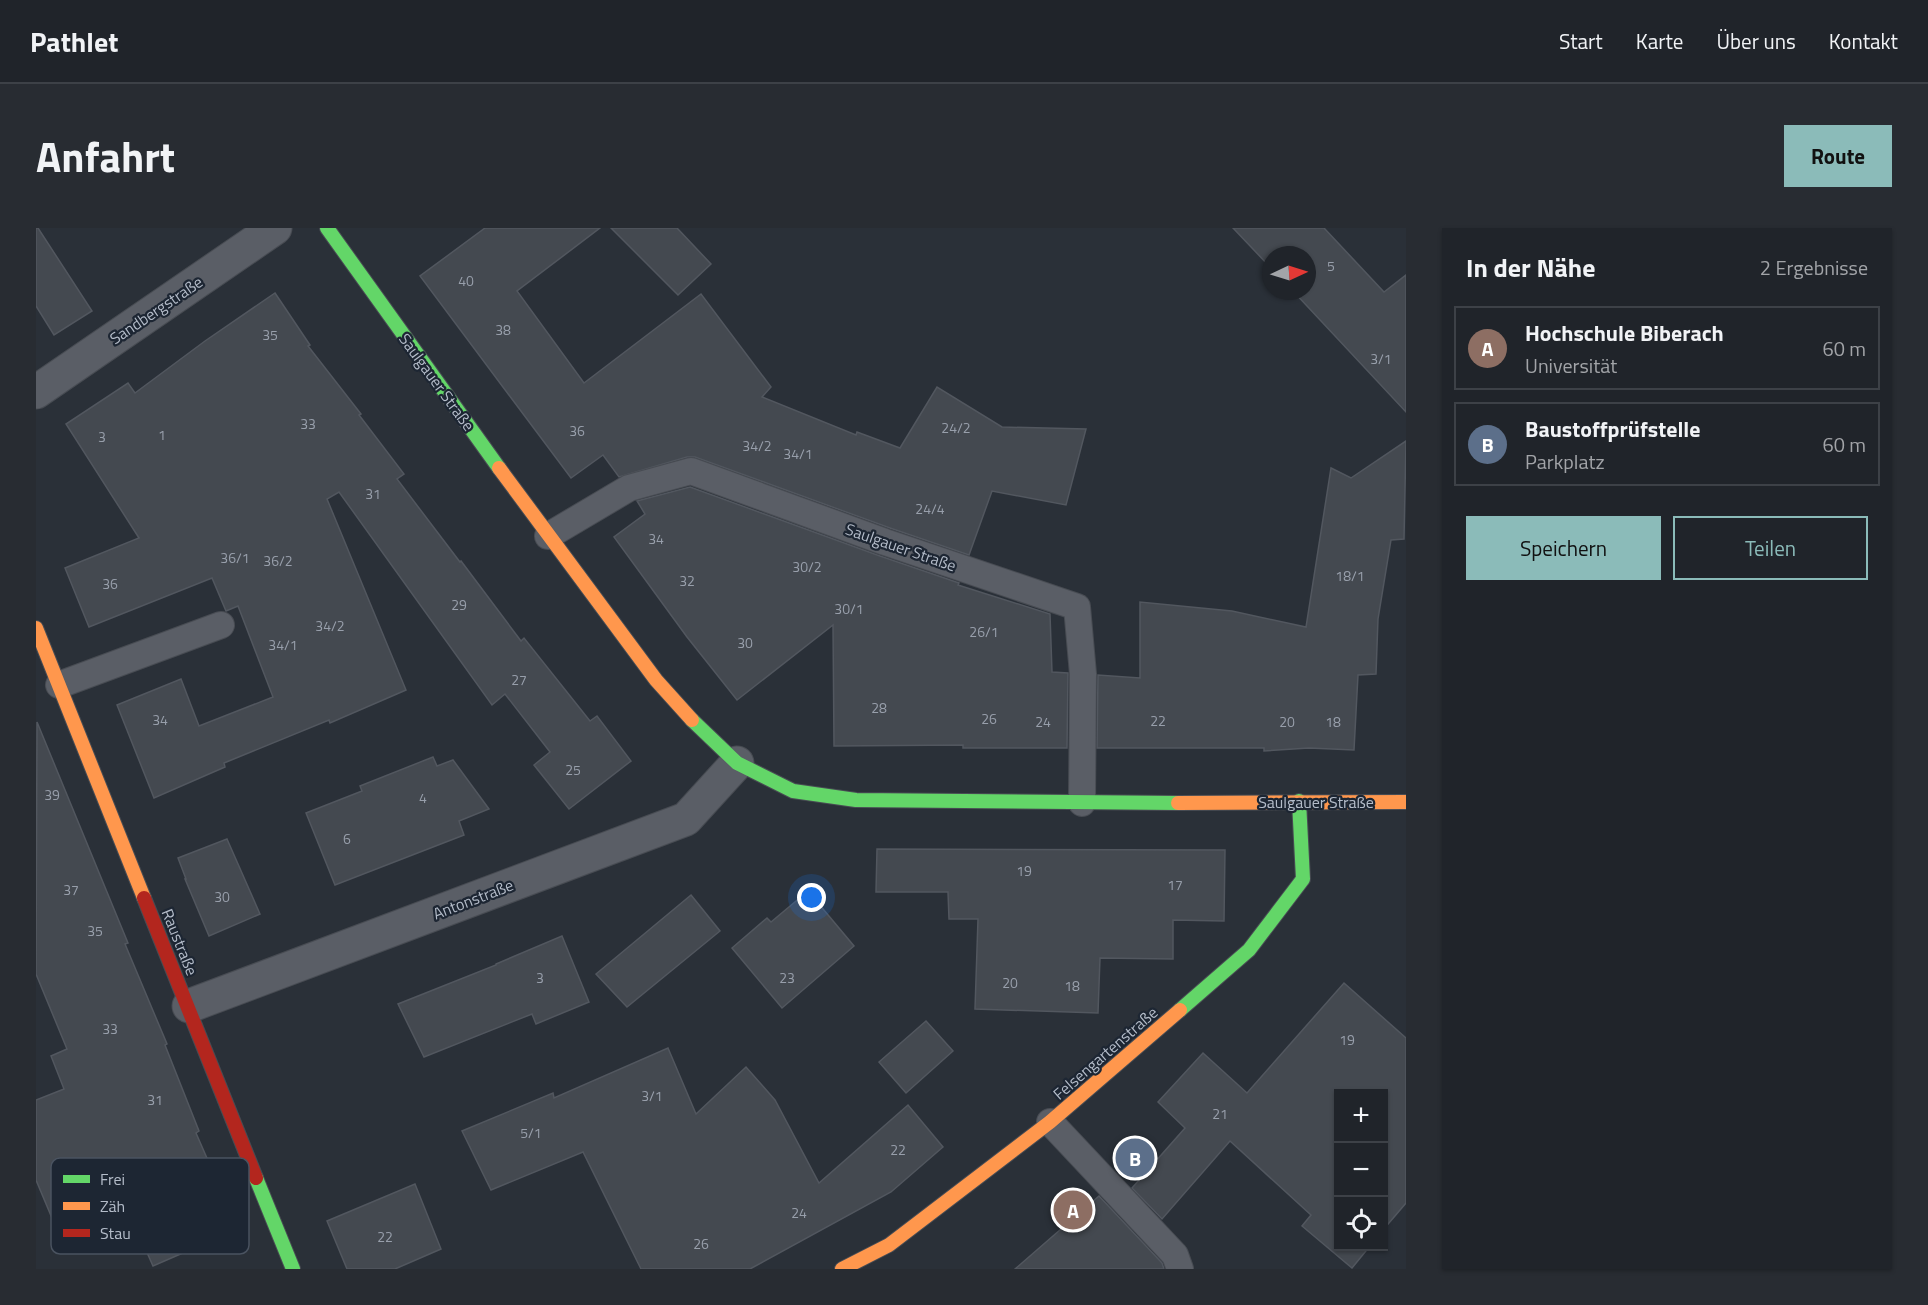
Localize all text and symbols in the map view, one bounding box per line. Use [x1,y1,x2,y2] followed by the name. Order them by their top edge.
[30,20,118,63] text: Pathlet
[1559,25,1603,57] text: Start
[1636,25,1683,57] text: Karte
[1716,25,1796,57] text: Über uns
[1829,25,1898,57] text: Kontakt
[36,124,175,188] text: Anfahrt
[1784,125,1892,187] button: Route
[1262,246,1316,300] north arrow
[1466,248,1595,287] text: In der Nähe
[1760,252,1868,283] text: 2 Ergebnisse
[1327,255,1335,276] house number: 5
[105,270,207,350] street label: Sandbergstraße
[458,270,474,291] house number: 40
[1525,316,1724,350] text: Hochschule Biberach
[495,319,511,340] house number: 38
[262,324,278,345] house number: 35
[393,328,481,436] street label: Saulgauer Straße
[1481,333,1494,364] text: A
[1822,333,1866,364] text: 60 m
[1370,348,1392,369] house number: 3/1
[1525,350,1617,381] text: Universität
[1525,412,1701,446] text: Baustoffprüfstelle
[300,413,316,434] house number: 33
[941,417,971,438] house number: 24/2
[569,420,585,441] house number: 36
[158,424,166,445] house number: 1
[98,426,106,447] house number: 3
[1481,429,1494,460] text: B
[1822,429,1866,460] text: 60 m
[742,435,772,456] house number: 34/2
[783,443,813,464] house number: 34/1
[1525,446,1605,477] text: Parkplatz
[365,483,381,504] house number: 31
[915,498,945,519] house number: 24/4
[1466,516,1661,580] button: Speichern
[1673,516,1868,580] button: Teilen
[842,517,960,577] street label: Saulgauer Straße
[648,528,664,549] house number: 34
[220,547,250,568] house number: 36/1
[263,550,293,571] house number: 36/2
[792,556,822,577] house number: 30/2
[1335,565,1365,586] house number: 18/1
[679,570,695,591] house number: 32
[102,573,118,594] house number: 36
[451,594,467,615] house number: 29
[834,598,864,619] house number: 30/1
[315,615,345,636] house number: 34/2
[969,621,999,642] house number: 26/1
[737,632,753,653] house number: 30
[268,634,298,655] house number: 34/1
[511,669,527,690] house number: 27
[871,697,887,718] house number: 28
[981,708,997,729] house number: 26
[152,709,168,730] house number: 34
[1150,710,1166,731] house number: 22
[1035,711,1051,732] house number: 24
[1279,711,1295,732] house number: 20
[1325,711,1341,732] house number: 18
[565,759,581,780] house number: 25
[44,784,60,805] house number: 39
[419,787,427,808] house number: 4
[1258,790,1374,814] street label: Saulgauer Straße
[343,828,351,849] house number: 6
[1016,860,1032,881] house number: 19
[429,873,517,925] street label: Antonstraße
[1167,874,1183,895] house number: 17
[63,879,79,900] house number: 37
[797,883,826,912] your location
[214,886,230,907] house number: 30
[156,905,204,979] street label: Raustraße
[87,920,103,941] house number: 35
[536,967,544,988] house number: 3
[779,967,795,988] house number: 23
[1002,972,1018,993] house number: 20
[1064,975,1080,996] house number: 18
[1047,1001,1163,1105] street label: Felsengartenstraße
[102,1018,118,1039] house number: 33
[1339,1029,1355,1050] house number: 19
[641,1085,663,1106] house number: 3/1
[147,1089,163,1110] house number: 31
[1334,1089,1388,1251] map controls
[1334,1089,1388,1143] button: +
[1212,1103,1228,1124] house number: 21
[520,1122,542,1143] house number: 5/1
[1116,1136,1154,1180] pin: B
[890,1139,906,1160] house number: 22
[1334,1143,1388,1197] button: −
[51,1158,249,1254] legend
[100,1167,125,1191] text: Frei
[1054,1188,1092,1232] pin: A
[100,1194,125,1218] text: Zäh
[1334,1197,1388,1251] button: locate
[791,1202,807,1223] house number: 24
[100,1221,131,1245] text: Stau
[377,1226,393,1247] house number: 22
[693,1233,709,1254] house number: 26

